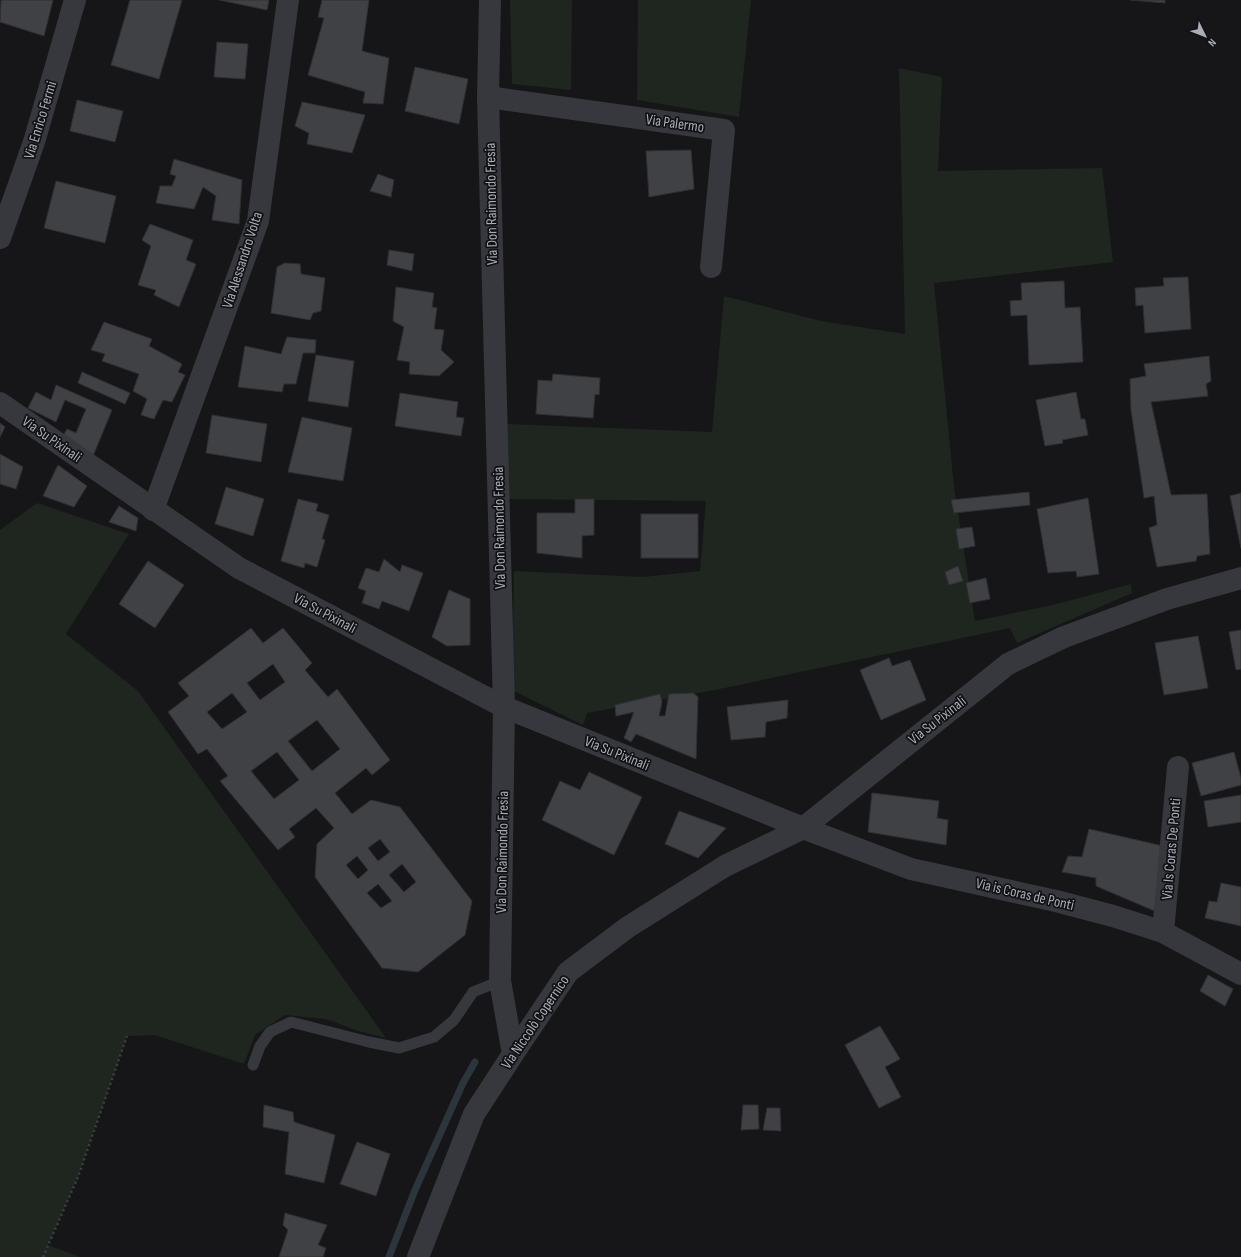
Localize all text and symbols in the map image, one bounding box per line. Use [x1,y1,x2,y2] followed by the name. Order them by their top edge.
[1185,16,1225,56] north arrow
[1205,36,1219,49] text: N
[20,79,61,161] street label: Via Enrico Fermi
[645,110,705,137] street label: Via Palermo
[481,142,502,265] street label: Via Don Raimondo Fresia
[218,209,267,311] street label: Via Alessandro Volta
[18,412,85,467] street label: Via Su Pixinali
[489,466,510,589] street label: Via Don Raimondo Fresia
[290,589,360,638] street label: Via Su Pixinali
[905,692,970,749] street label: Via Su Pixinali
[582,732,652,775] street label: Via Su Pixinali
[492,791,513,913] street label: Via Don Raimondo Fresia
[1158,797,1185,901] street label: Via Is Coras De Ponti
[974,874,1076,915] street label: Via is Coras de Ponti
[497,972,574,1073] street label: Via Niccolò Copernico

